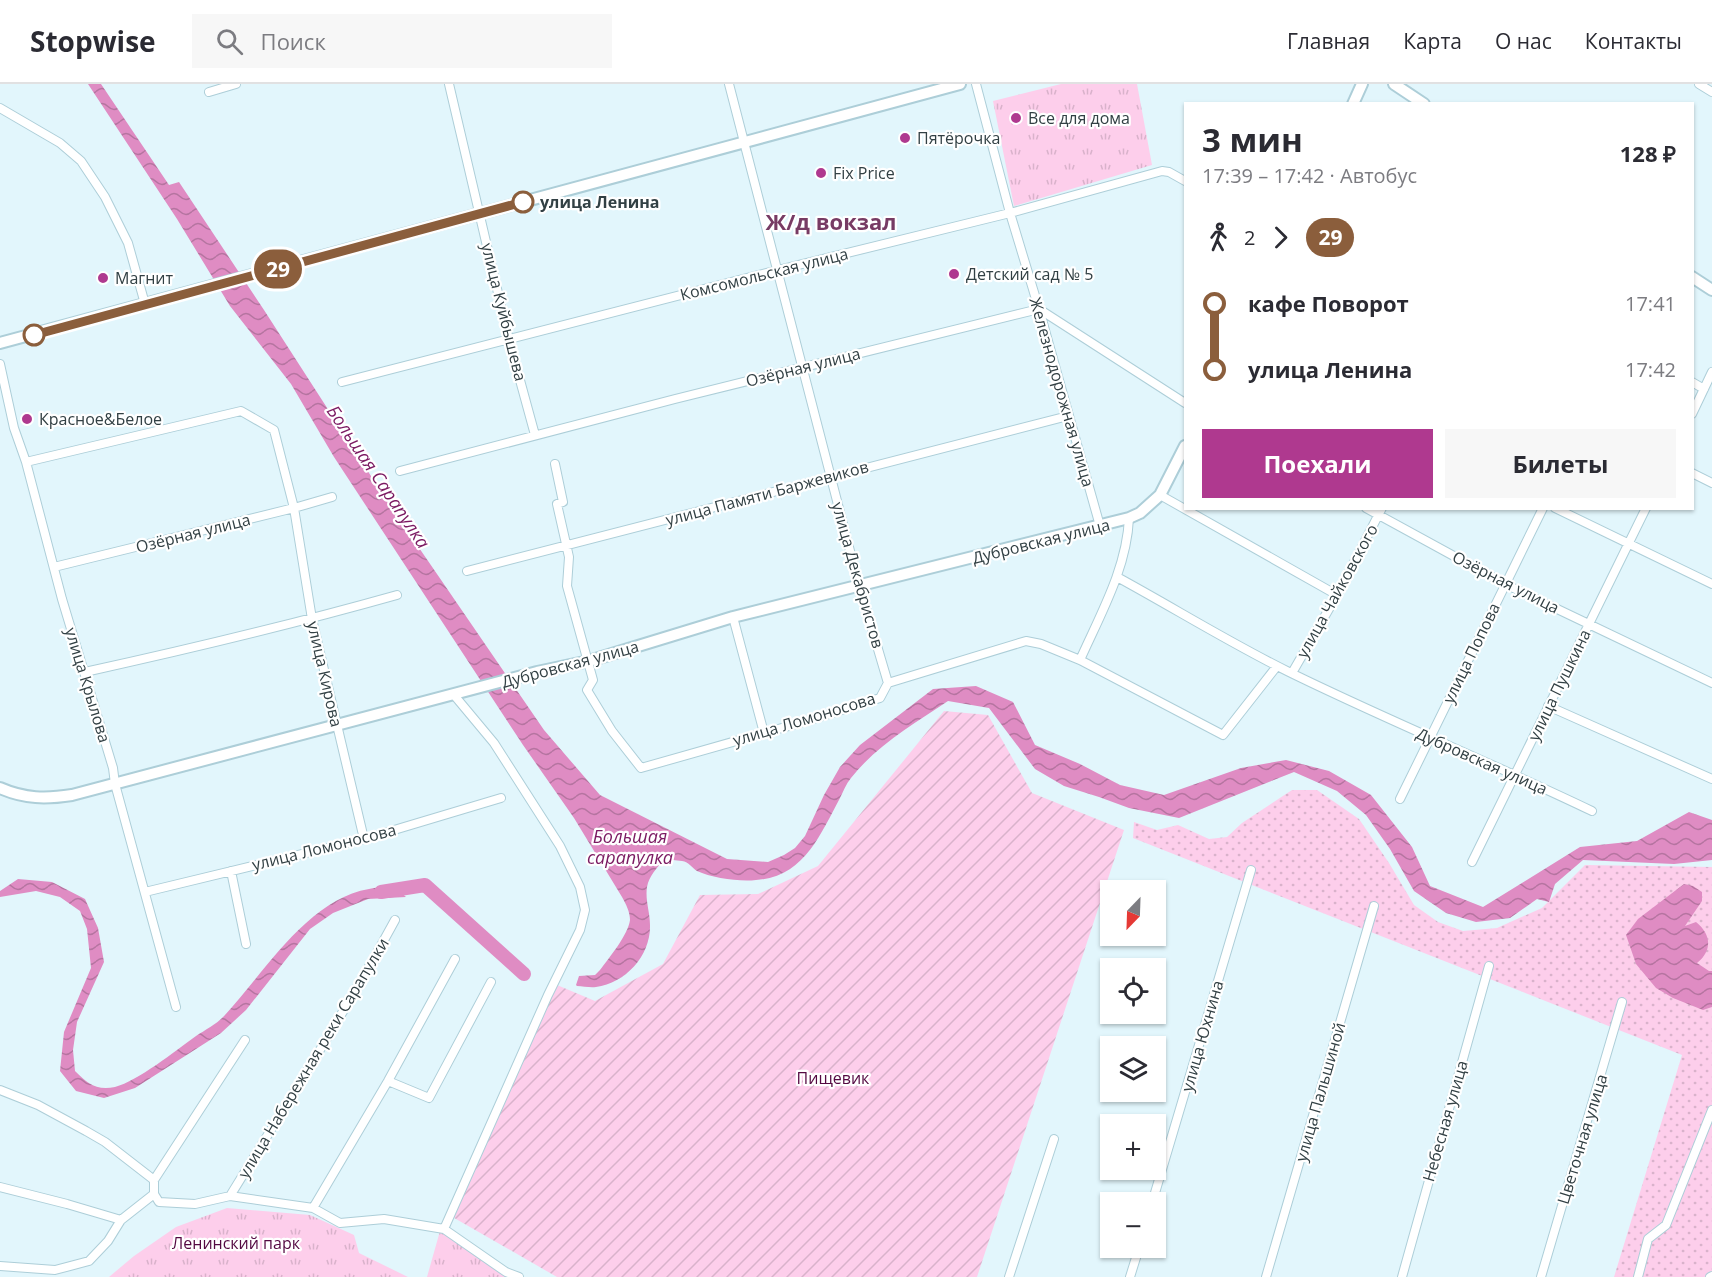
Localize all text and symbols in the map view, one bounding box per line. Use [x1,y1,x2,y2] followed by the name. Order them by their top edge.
[192,14,612,68] search box
[30,22,156,60] text: Stopwise
[213,25,246,58] icon: search
[261,26,326,56] text: Поиск
[1287,27,1370,55] text: Главная
[1403,27,1462,55] text: Карта
[1495,27,1552,55] text: О нас
[1585,27,1682,55] text: Контакты
[1028,107,1130,129] place label: Все для дома
[1009,111,1023,125] marker: Все для дома
[1202,117,1303,162] text: 3 мин
[917,127,1000,149] place label: Пятёрочка
[898,131,912,145] marker: Пятёрочка
[1620,138,1676,168] text: 128 ₽
[833,162,895,184] place label: Fix Price
[1202,162,1417,189] text: 17:39 – 17:42 · Автобус
[814,166,828,180] marker: Fix Price
[512,191,534,213] marker: улица Ленина
[540,191,660,213] place label: улица Ленина
[766,206,896,236] district label: Ж/д вокзал
[1202,221,1235,254] icon: walk
[1264,221,1297,254] icon: forward
[1318,223,1342,251] text: 29
[1244,224,1255,251] text: 2
[476,241,532,383] street label: улица Куйбышева
[678,242,850,306] street label: Комсомольская улица
[251,250,305,288] line badge: 29
[266,255,290,283] text: 29
[966,263,1093,285] place label: Детский сад № 5
[115,267,173,289] place label: Магнит
[947,267,961,281] marker: Детский сад № 5
[96,271,110,285] marker: Магнит
[1248,288,1409,318] text: кафе Поворот
[1625,290,1676,317] text: 17:41
[1024,295,1100,489] street label: Железнодорожная улица
[23,324,45,346] unlabelled marker
[743,342,863,392] street label: Озёрная улица
[1248,354,1412,384] text: улица Ленина
[1625,356,1676,383] text: 17:42
[322,400,436,553] water label: Большая Сарапулка
[39,408,162,430] place label: Красное&Белое
[20,412,34,426] marker: Красное&Белое
[1202,429,1433,498] button: Поехали
[1445,429,1676,498] button: Билеты
[663,455,871,531] street label: улица Памяти Баржевиков
[827,499,889,651] street label: улица Декабристов
[133,508,253,558] street label: Озёрная улица
[970,513,1112,569] street label: Дубровская улица
[1291,520,1383,662] street label: улица Чайковского
[1449,546,1563,618] street label: Озёрная улица
[1437,599,1505,707] street label: улица Попова
[302,619,348,729] street label: улица Кирова
[60,625,116,745] street label: улица Крылова
[1522,625,1596,745] street label: улица Пушкина
[499,635,641,693] street label: Дубровская улица
[730,687,878,751] street label: улица Ломоносова
[1413,722,1551,800] street label: Дубровская улица
[250,818,398,876] street label: улица Ломоносова
[587,824,673,869] water label: Большая сарапулка
[1100,880,1166,946] north arrow
[1100,880,1166,1258] map controls
[232,934,394,1182] street label: улица Набережная реки Сарапулки
[1100,958,1166,1024] button: locate
[1176,978,1228,1094] street label: улица Юхнина
[1290,1020,1350,1164] street label: улица Пальшиной
[1100,1036,1166,1102] button: layers
[1417,1058,1473,1184] street label: Небесная улица
[797,1067,870,1089] park label: Пищевик
[1552,1071,1612,1207] street label: Цветочная улица
[1100,1114,1166,1180] button: +
[1100,1192,1166,1258] button: −
[172,1232,301,1254] park label: Ленинский парк

